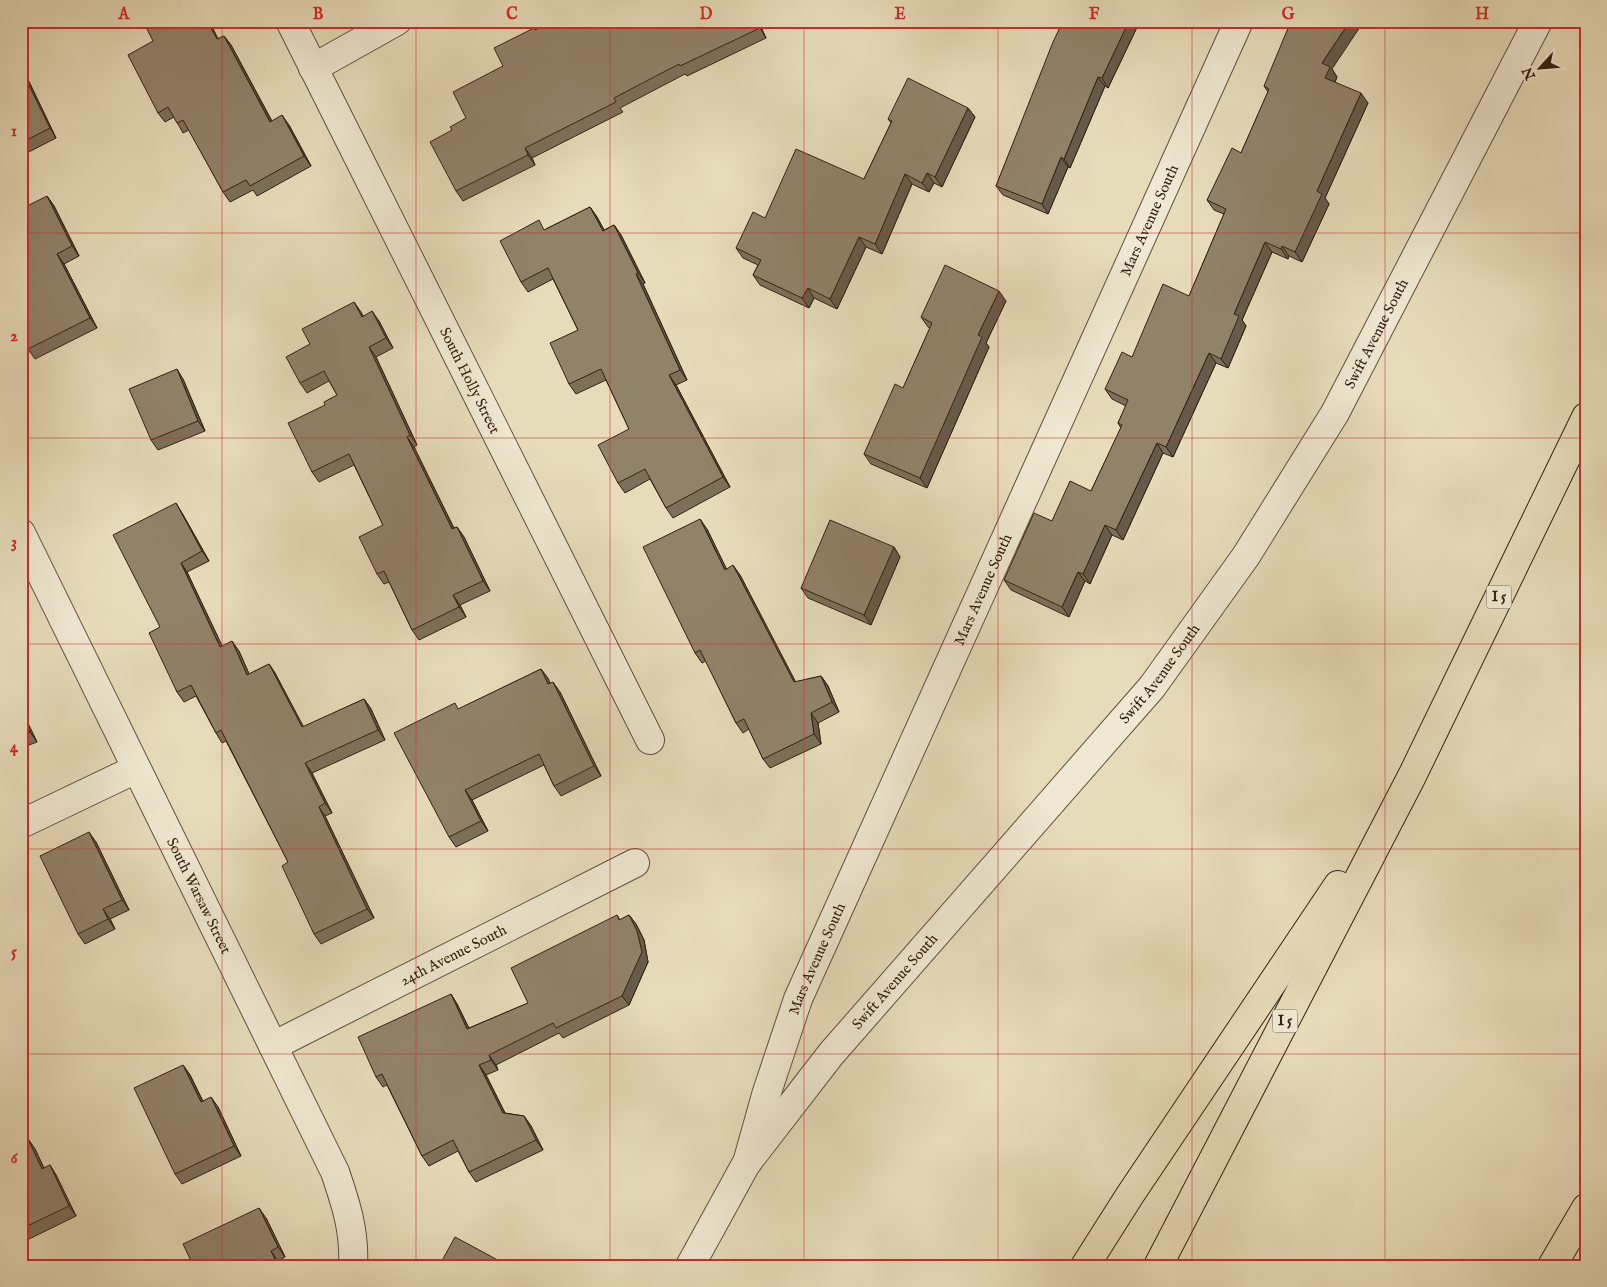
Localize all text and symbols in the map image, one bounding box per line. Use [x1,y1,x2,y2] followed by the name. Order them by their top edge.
[118,5,131,25] text: A
[313,5,324,25] text: B
[506,5,518,25] text: C
[700,5,713,25] text: D
[894,5,906,25] text: E
[1089,5,1100,25] text: F
[1282,5,1295,25] text: G
[1475,5,1489,25] text: H
[1514,42,1564,92] north arrow
[1518,64,1540,84] text: N
[11,122,17,142] text: 1
[1116,161,1183,279] street label: Mars Avenue South
[1340,275,1412,392] street label: Swift Avenue South
[435,324,505,437] street label: South Holly Street
[10,327,18,347] text: 2
[949,531,1016,648] street label: Mars Avenue South
[11,533,17,553] text: 3
[1486,586,1512,608] road number: I 5
[1115,620,1204,728] street label: Swift Avenue South
[10,738,19,758] text: 4
[163,834,236,957] street label: South Warsaw Street
[784,900,850,1017] street label: Mars Avenue South
[397,920,510,990] street label: 24th Avenue South
[848,929,942,1033] street label: Swift Avenue South
[11,943,17,963] text: 5
[1272,1009,1298,1032] road number: I 5
[11,1149,19,1169] text: 6

